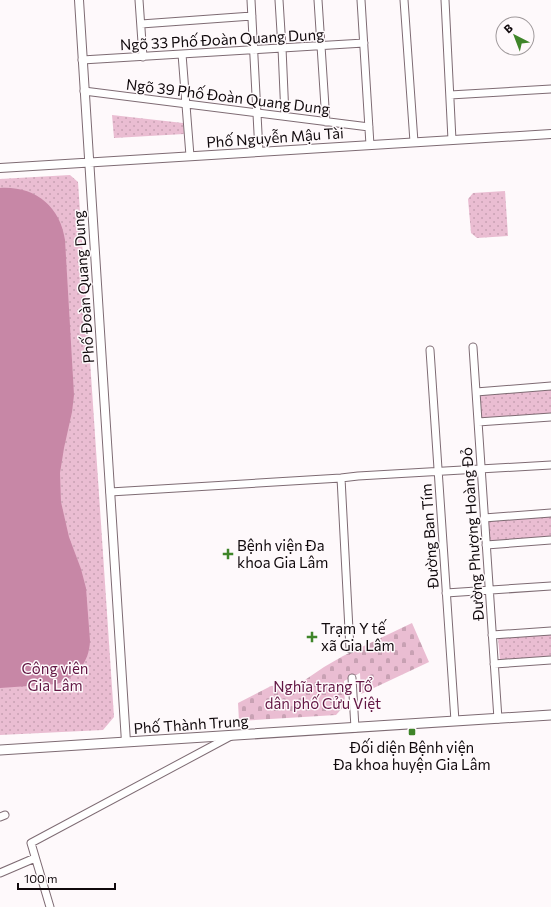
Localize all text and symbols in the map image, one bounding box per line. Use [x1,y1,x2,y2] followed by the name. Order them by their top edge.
[495,16,535,56] north arrow
[501,21,515,35] text: B
[119,25,325,53] street label: Ngõ 33 Phố Đoàn Quang Dung
[125,75,331,117] street label: Ngõ 39 Phố Đoàn Quang Dung
[206,123,344,151] street label: Phố Nguyễn Mậu Tài
[69,210,97,364] street label: Phố Đoàn Quang Dung
[457,447,487,622] street label: Đường Phượng Hoàng Đỏ
[416,483,442,590] street label: Đường Ban Tím
[237,536,328,571] place label: Bệnh viện Đa khoa Gia Lâm
[222,548,234,560] marker: Bệnh viện Đa khoa Gia Lâm
[321,619,395,654] place label: Trạm Y tế xã Gia Lâm
[306,631,318,643] marker: Trạm Y tế xã Gia Lâm
[22,659,88,694] park label: Công viên Gia Lâm
[265,677,381,712] park label: Nghĩa trang Tổ dân phố Cửu Việt
[133,711,249,737] street label: Phố Thành Trung
[407,727,417,737] marker: Đối diện Bệnh viện Đa khoa huyện Gia Lâm
[332,738,491,773] place label: Đối diện Bệnh viện Đa khoa huyện Gia Lâm
[18,865,115,891] scale bar
[24,871,58,885] text: 100 m

